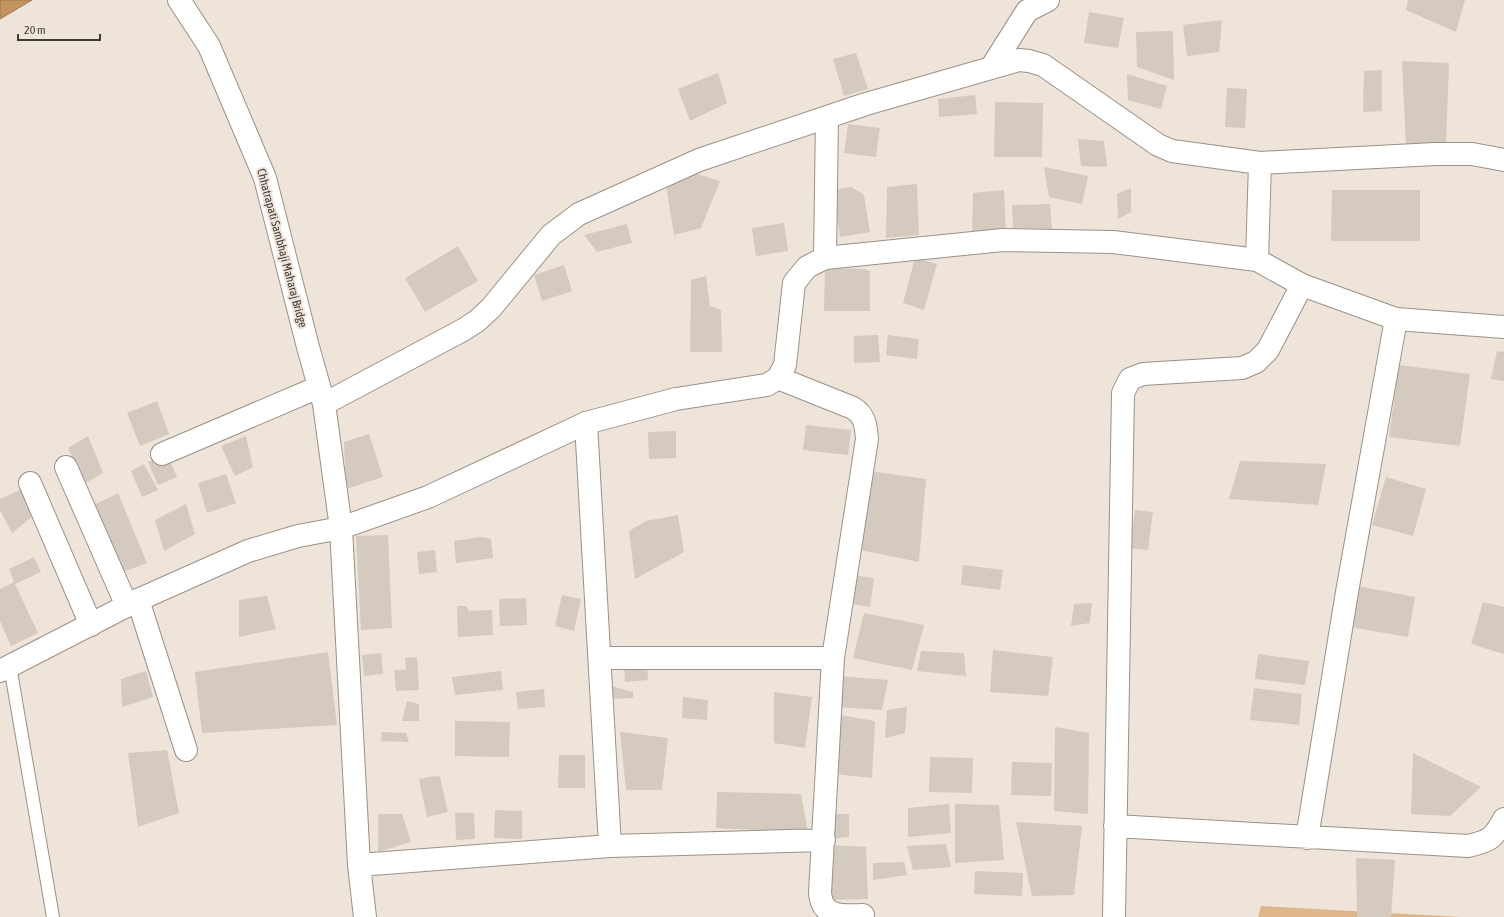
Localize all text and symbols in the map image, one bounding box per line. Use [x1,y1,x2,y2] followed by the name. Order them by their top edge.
[18,16,100,42] scale bar
[24,23,46,37] text: 20 m
[254,167,310,329] street label: Chhatrapati Sambhaji Maharaj Bridge

